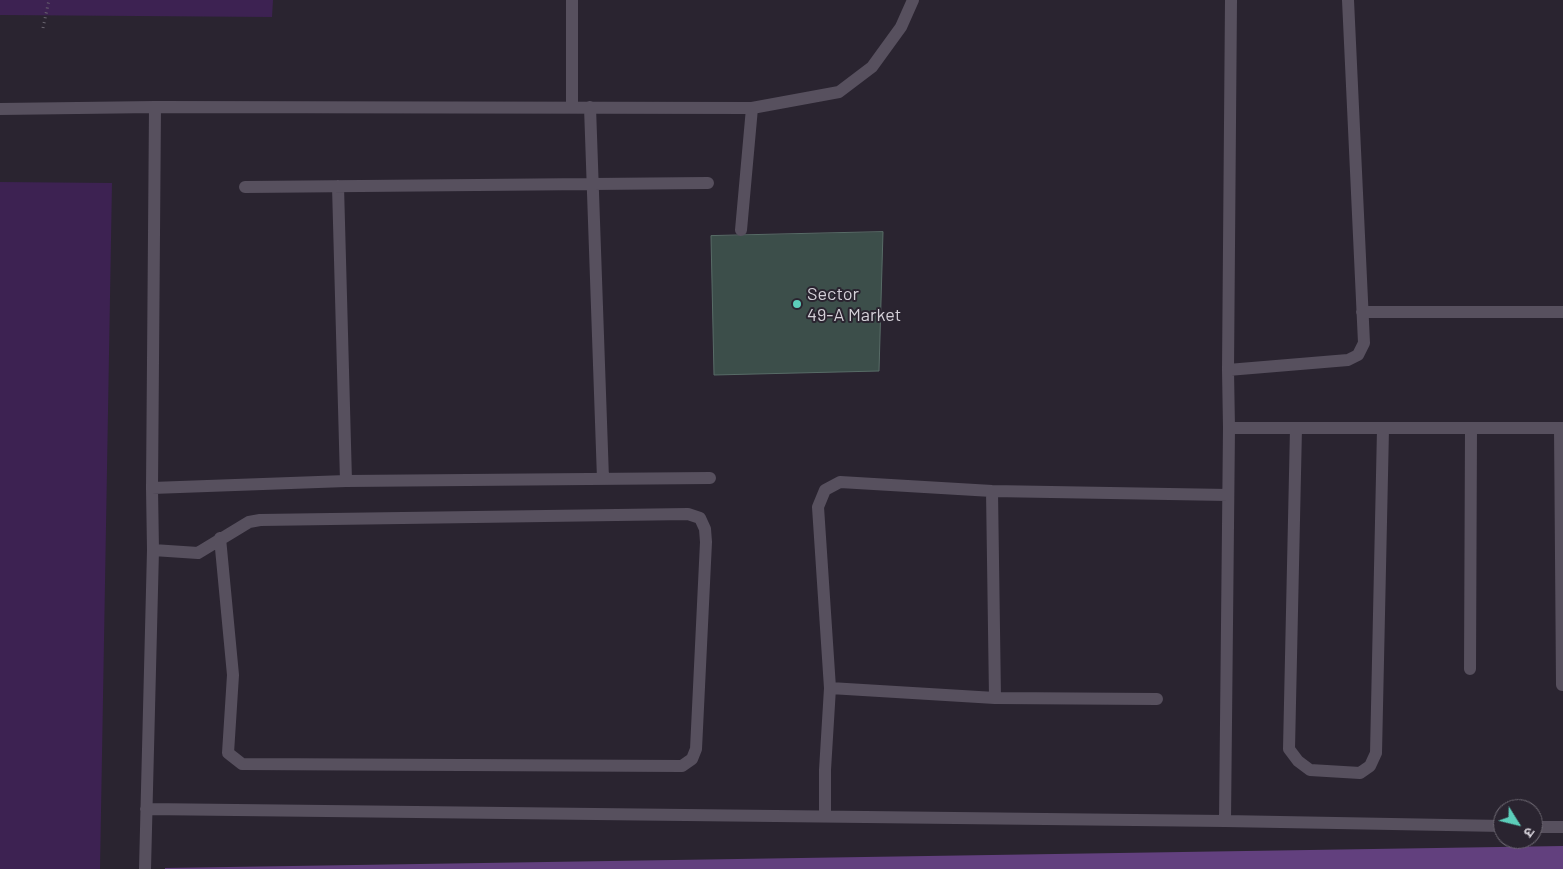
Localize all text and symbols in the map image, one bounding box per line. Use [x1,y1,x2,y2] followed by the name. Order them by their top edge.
[807,283,901,326] place label: Sector 49-A Market
[791,298,803,310] marker: Sector 49-A Market
[1493,799,1543,849] north arrow
[1520,824,1539,841] text: उ

